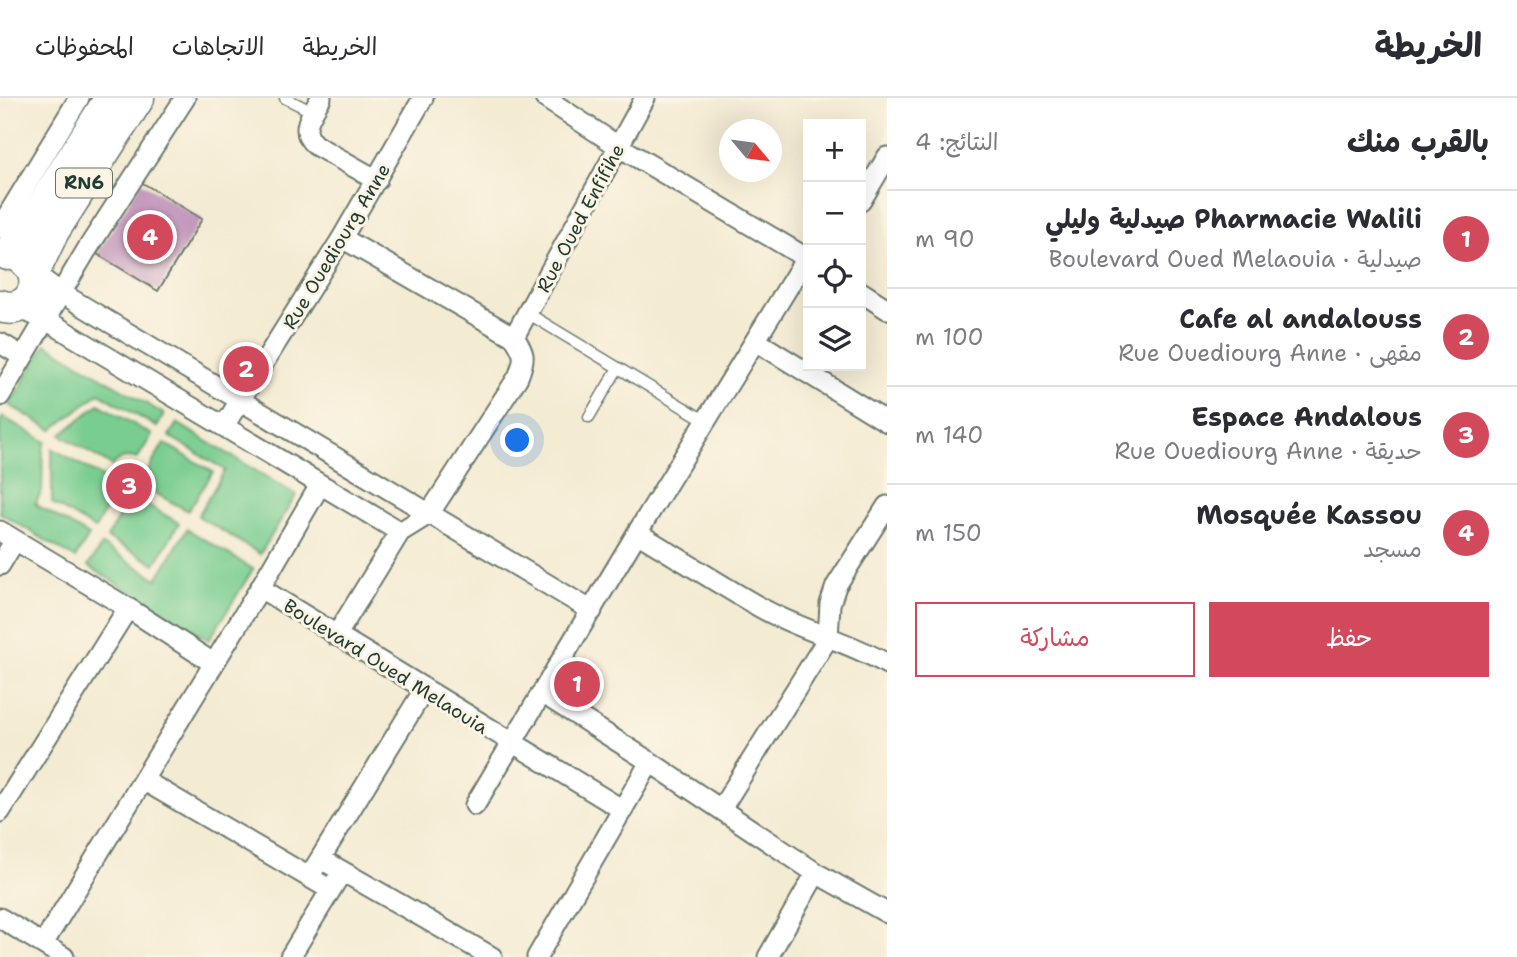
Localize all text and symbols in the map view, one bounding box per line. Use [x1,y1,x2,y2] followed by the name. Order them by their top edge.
[1375,23,1482,68] text: الخريطة
[35,31,134,63] text: المحفوظات
[172,31,265,63] text: الاتجاهات
[303,31,377,63] text: الخريطة
[719,119,782,182] north arrow
[803,119,866,371] map controls
[803,119,866,182] button: +
[1347,121,1489,162] text: بالقرب منك
[915,127,998,157] text: النتائج: 4
[531,140,630,297] street label: Rue Oued Enfifihe
[277,159,396,334] street label: Rue Ouediourg Anne
[56,168,112,198] road number: RN6
[803,182,866,245] button: −
[1045,201,1422,236] text: Pharmacie Walili صيدلية وليلي
[127,211,173,263] pin: 4
[915,224,975,254] text: 90 m
[1461,224,1471,254] text: 1
[1049,244,1422,274] text: صيدلية · Boulevard Oued Melaouia
[803,245,866,308] button: locate
[1179,301,1422,336] text: Cafe al andalouss
[803,308,866,371] button: layers
[915,322,984,352] text: 100 m
[1458,322,1474,352] text: 2
[1118,338,1422,368] text: مقهى · Rue Ouediourg Anne
[223,343,269,395] pin: 2
[1191,399,1422,434] text: Espace Andalous
[915,420,983,450] text: 140 m
[1458,420,1474,450] text: 3
[500,423,534,457] your location
[1115,436,1422,466] text: حديقة · Rue Ouediourg Anne
[106,460,152,512] pin: 3
[1196,497,1422,532] text: Mosquée Kassou
[915,518,982,548] text: 150 m
[1458,518,1474,548] text: 4
[1363,534,1422,564] text: مسجد
[279,593,493,740] street label: Boulevard Oued Melaouia
[915,602,1195,677] button: مشاركة
[1209,602,1489,677] button: حفظ
[554,658,600,710] pin: 1

